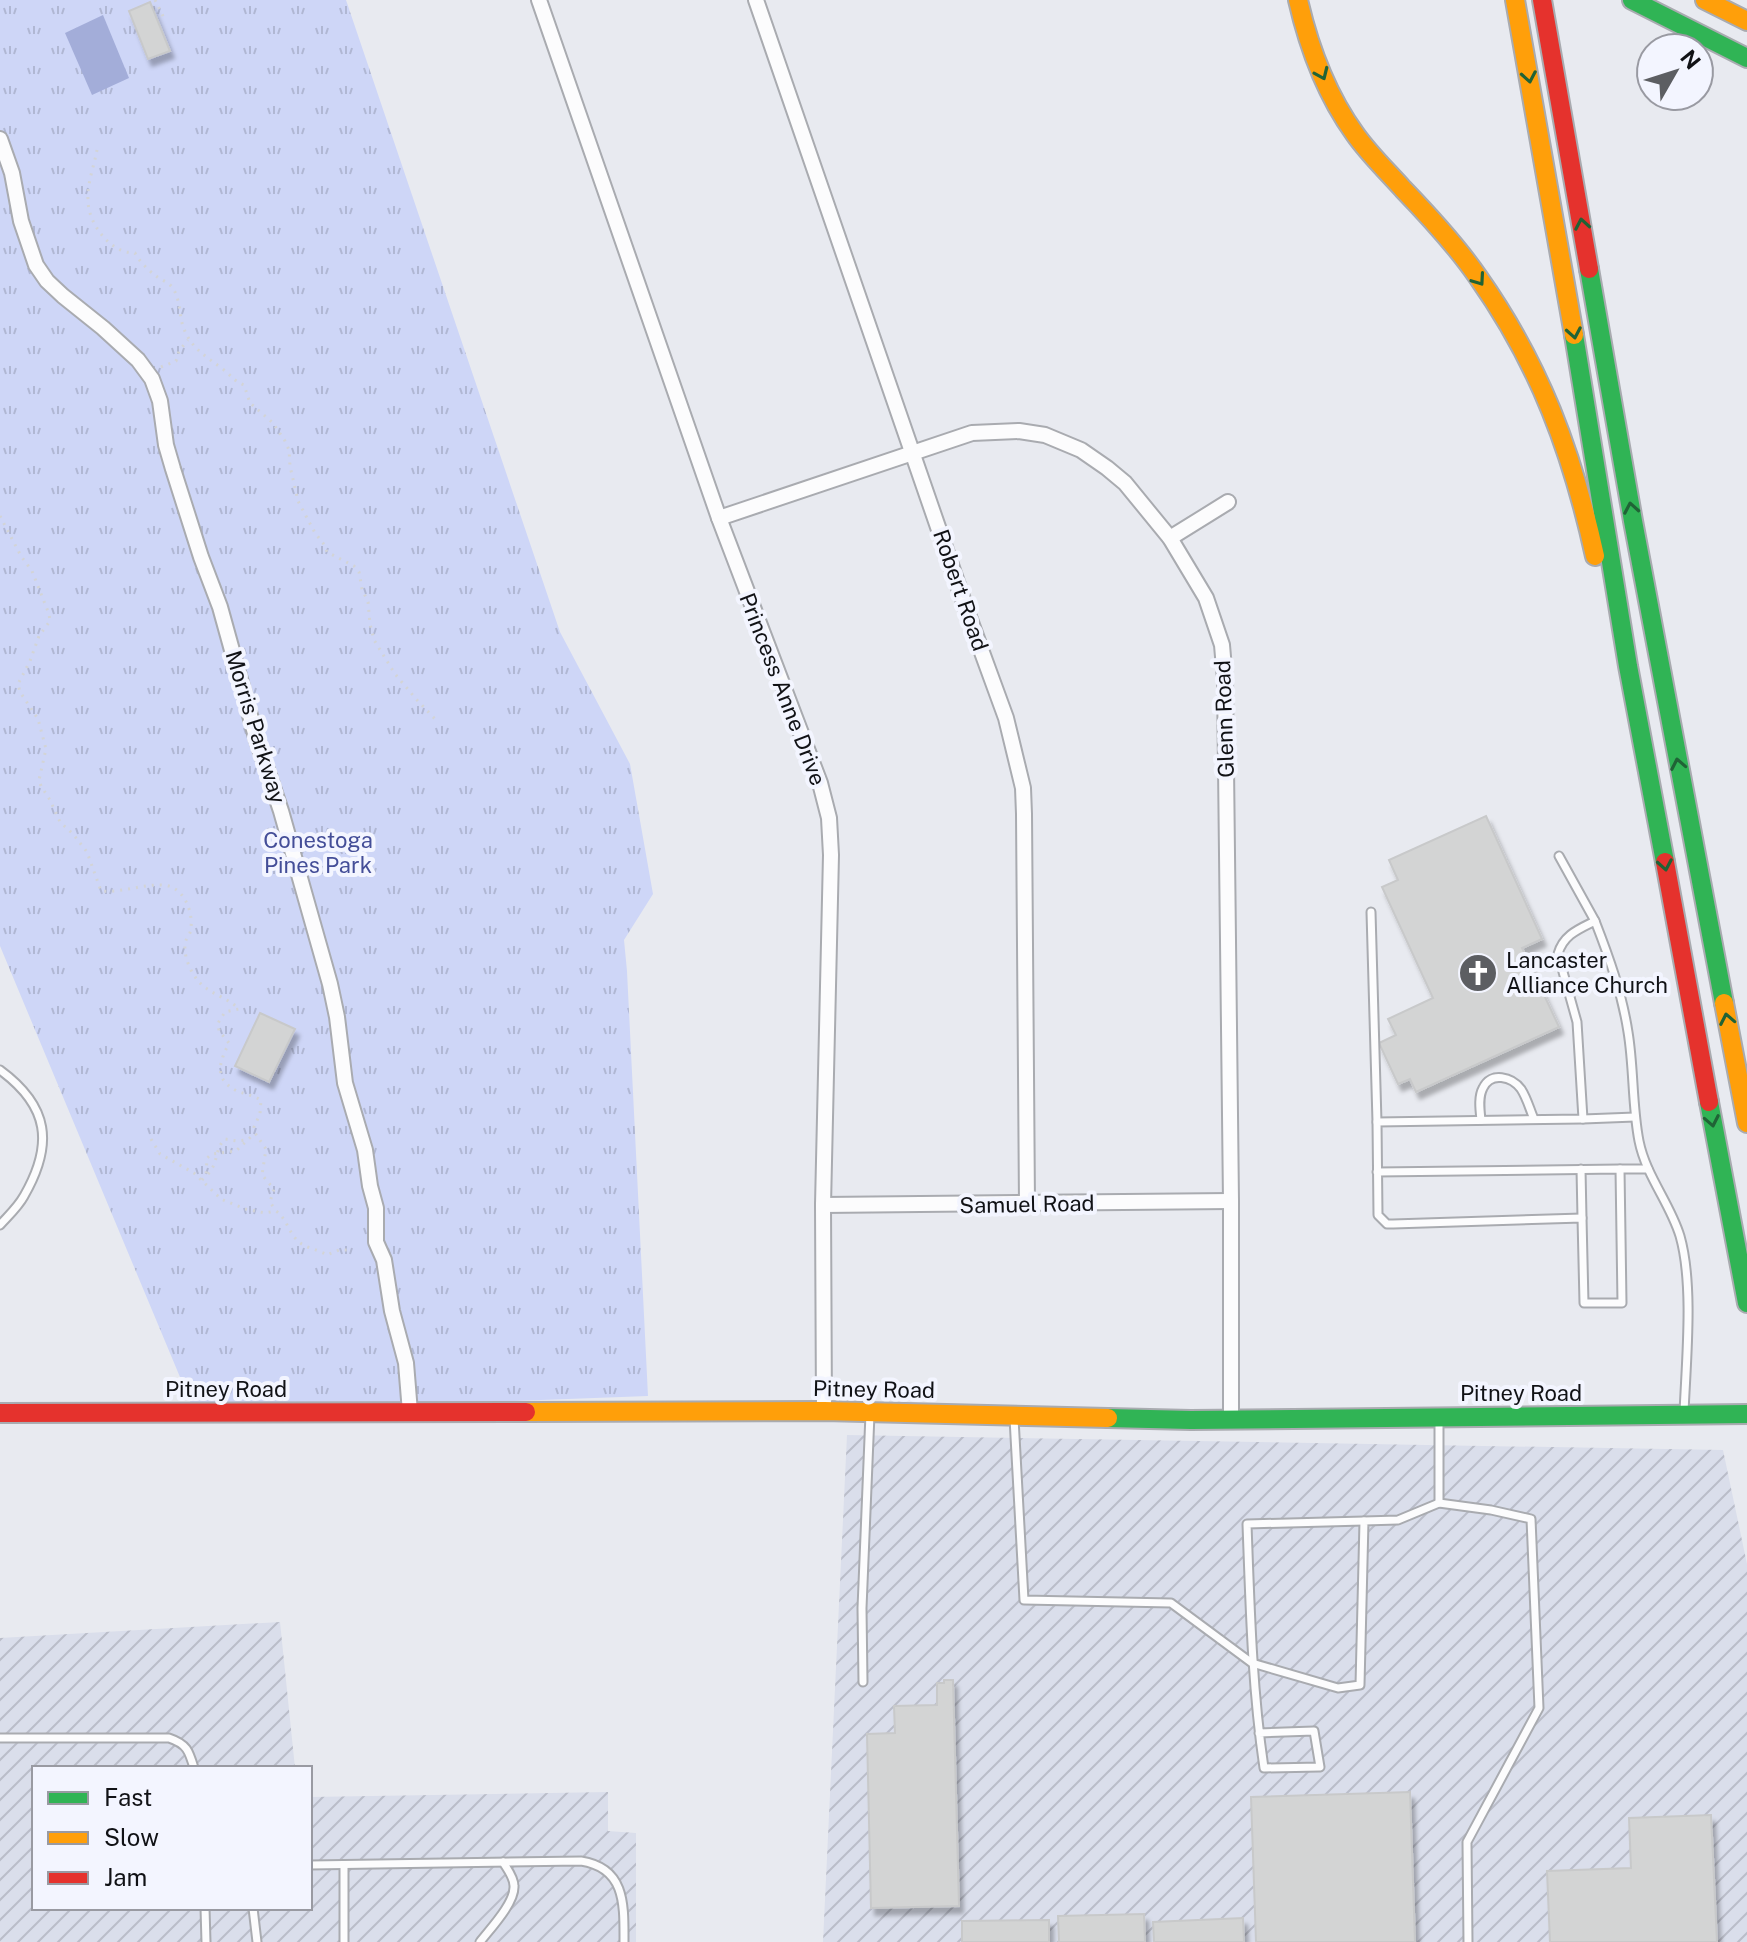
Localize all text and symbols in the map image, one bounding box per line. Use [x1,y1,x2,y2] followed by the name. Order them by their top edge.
[1635,32,1715,112] north arrow
[1675,45,1706,74] text: N
[1313,66,1329,80] one-way arrow
[1519,70,1536,84] one-way arrow
[1574,217,1591,231] one-way arrow
[1469,271,1484,285] one-way arrow
[1565,326,1582,340] one-way arrow
[1623,501,1640,515] one-way arrow
[928,526,994,654] street label: Robert Road
[734,589,832,789] street label: Princess Anne Drive
[220,647,292,807] street label: Morris Parkway
[1209,660,1239,778] street label: Glenn Road
[1670,757,1687,771] one-way arrow
[263,827,373,878] park label: Conestoga Pines Park
[1656,858,1673,872] one-way arrow
[1506,947,1668,998] place label: Lancaster Alliance Church
[1457,952,1499,994] church icon: Lancaster Alliance Church
[1719,1013,1736,1026] one-way arrow
[1703,1114,1720,1127] one-way arrow
[959,1190,1095,1218] street label: Samuel Road
[813,1375,935,1403] street label: Pitney Road
[165,1376,287,1402] street label: Pitney Road
[1460,1380,1582,1406] street label: Pitney Road
[32,1766,312,1910] legend
[104,1783,152,1811] text: Fast
[104,1823,159,1851] text: Slow
[104,1863,147,1891] text: Jam

